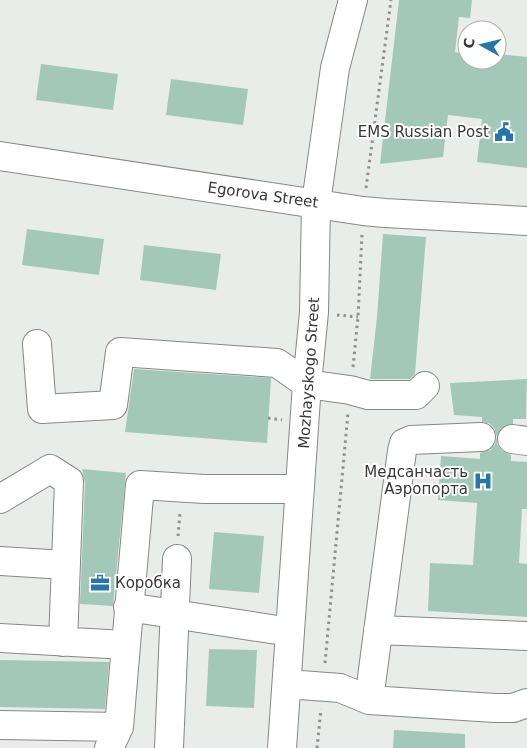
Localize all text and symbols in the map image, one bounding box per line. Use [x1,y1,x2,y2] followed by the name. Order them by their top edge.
[457,20,507,70] north arrow
[460,37,478,49] text: С
[493,121,515,143] public building icon: EMS Russian Рost
[358,123,489,141] place label: EMS Russian Рost
[206,178,320,212] street label: Egorova Street
[295,297,323,449] street label: Mozhayskogo Street
[364,463,468,498] place label: Медсанчасть Аэропорта
[472,470,494,492] hospital icon: Медсанчасть Аэропорта
[89,572,111,594] office icon: Коробка
[115,574,181,592] place label: Коробка

